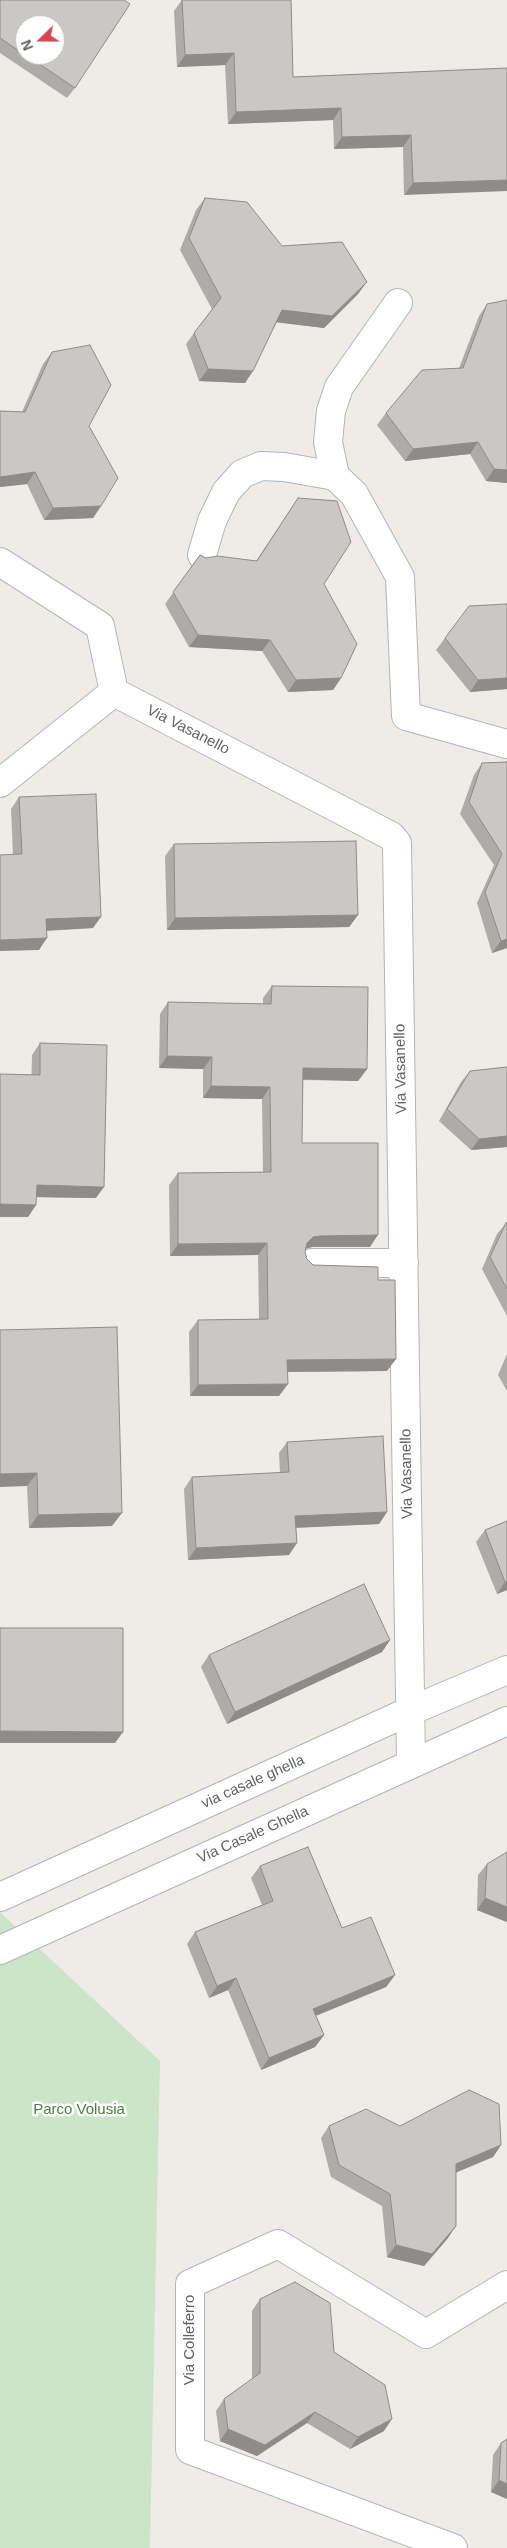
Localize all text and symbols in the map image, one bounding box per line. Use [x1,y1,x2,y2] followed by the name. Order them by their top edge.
[15,15,65,65] north arrow
[18,38,36,53] text: N
[144,701,232,759] street label: Via Vasanello
[391,1024,411,1114] street label: Via Vasanello
[397,1429,417,1519] street label: Via Vasanello
[199,1751,307,1813] street label: via casale ghella
[195,1802,311,1868] street label: Via Casale Ghella
[33,2101,125,2119] park label: Parco Volusia
[181,2295,199,2385] street label: Via Colleferro

